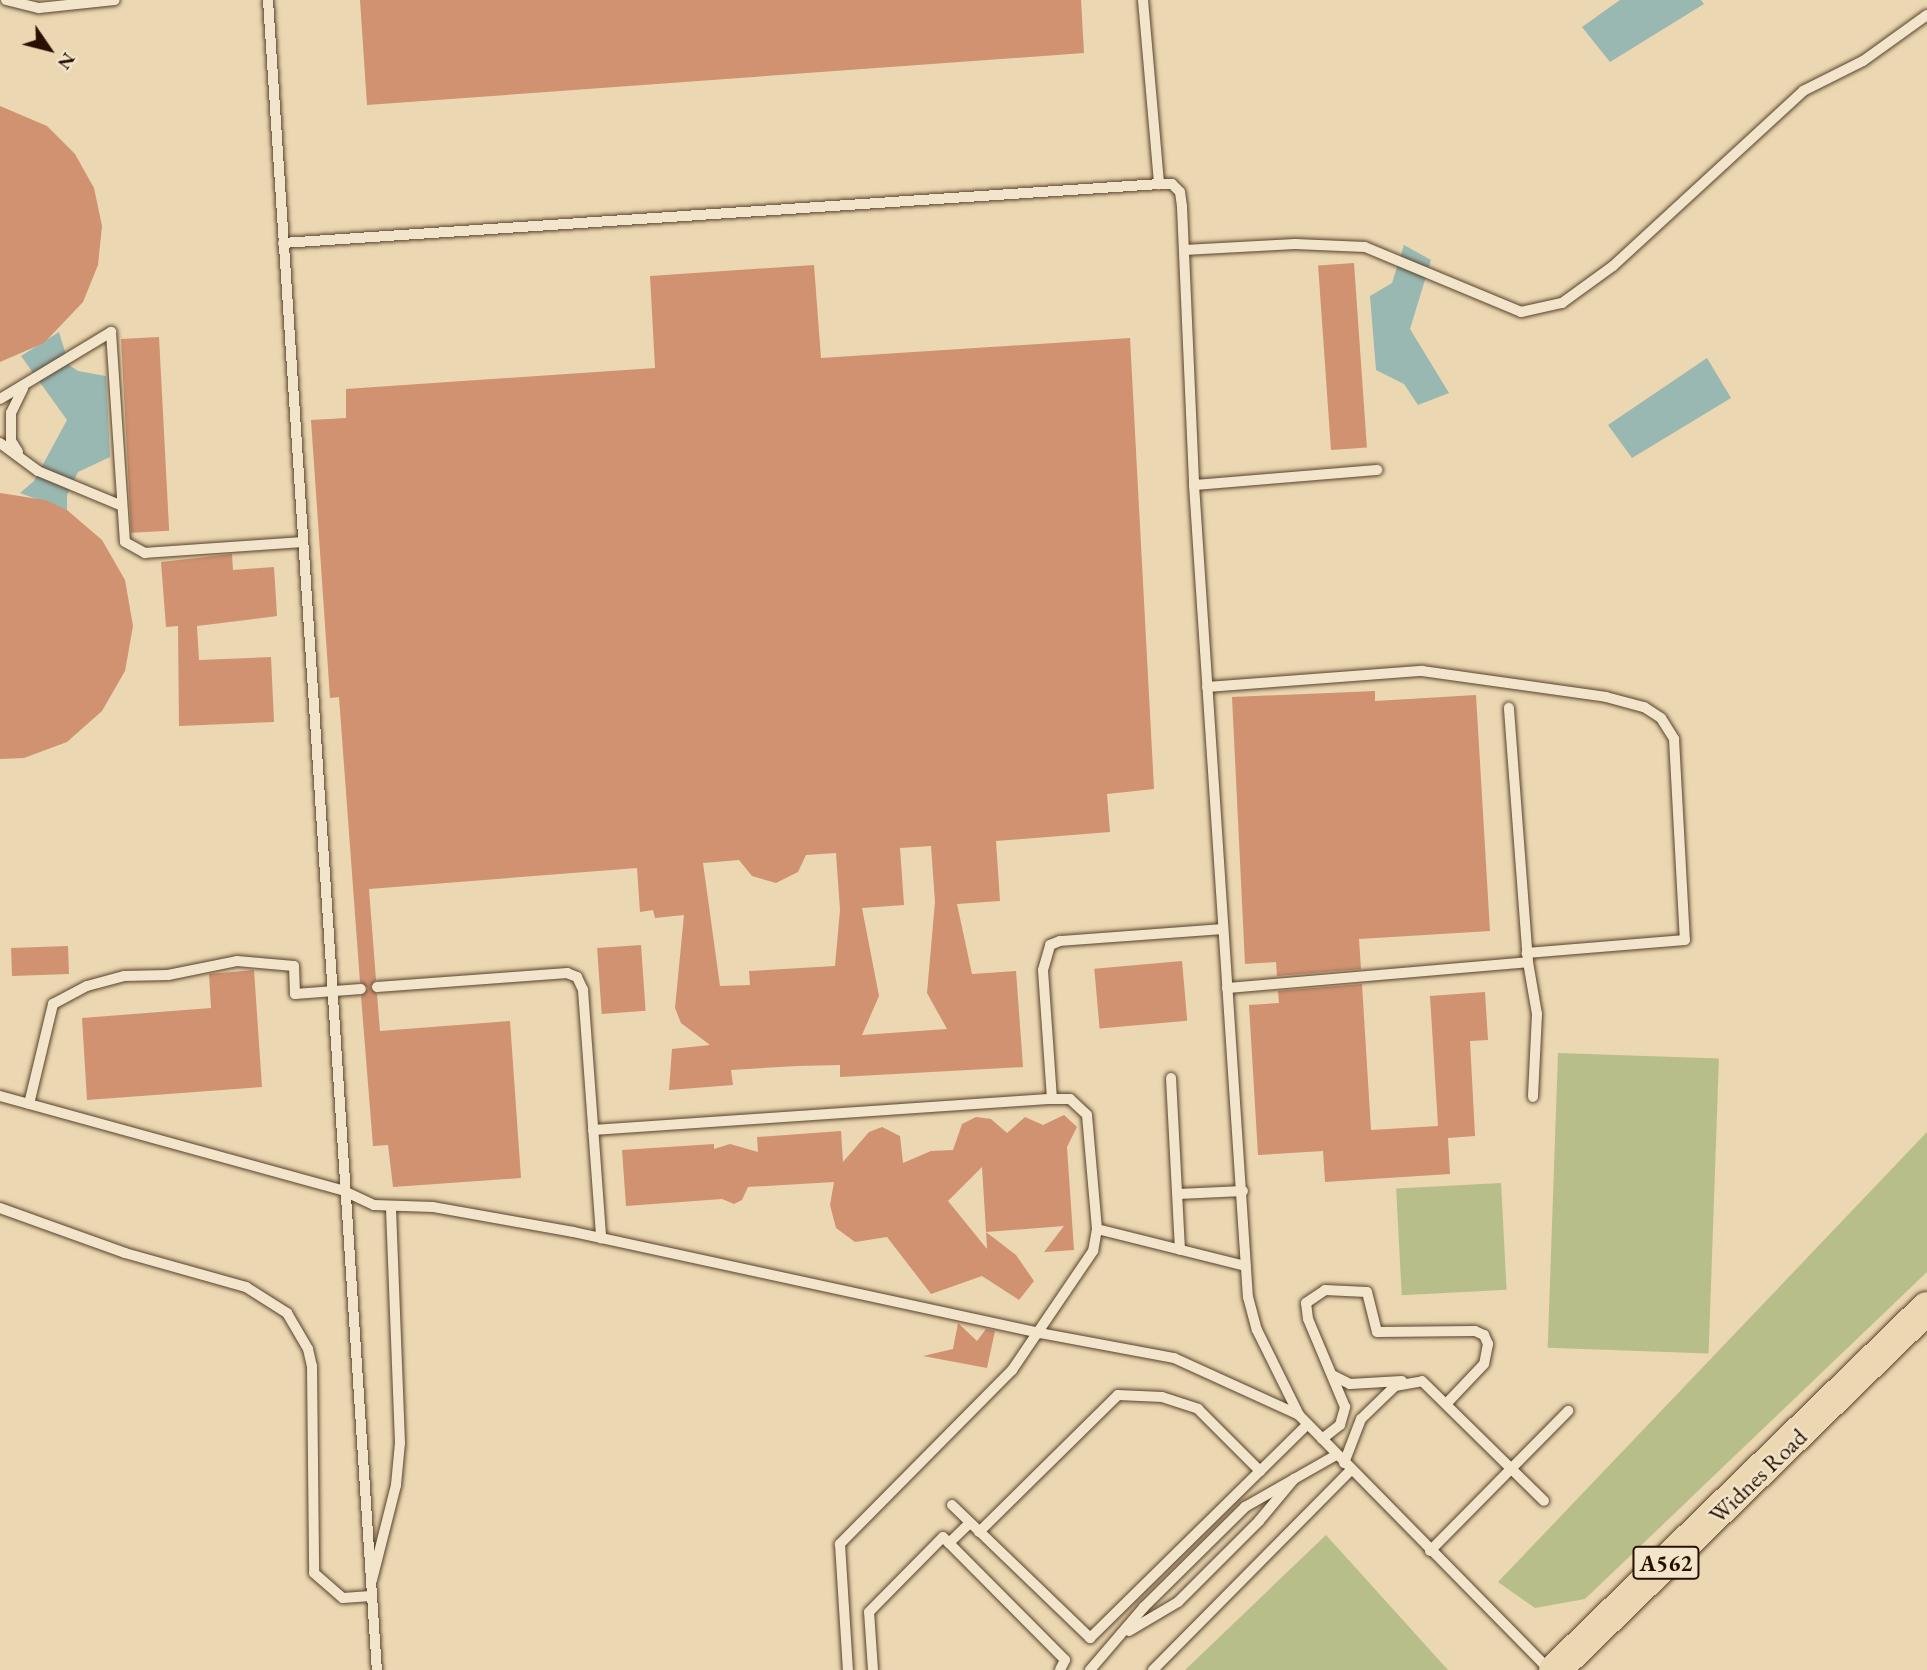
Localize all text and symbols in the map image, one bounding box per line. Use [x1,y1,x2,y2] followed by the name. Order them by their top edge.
[14,14,84,84] north arrow
[52,48,81,75] text: N
[1703,1422,1813,1530] street label: Widnes Road
[1631,1544,1701,1582] road number: A562

